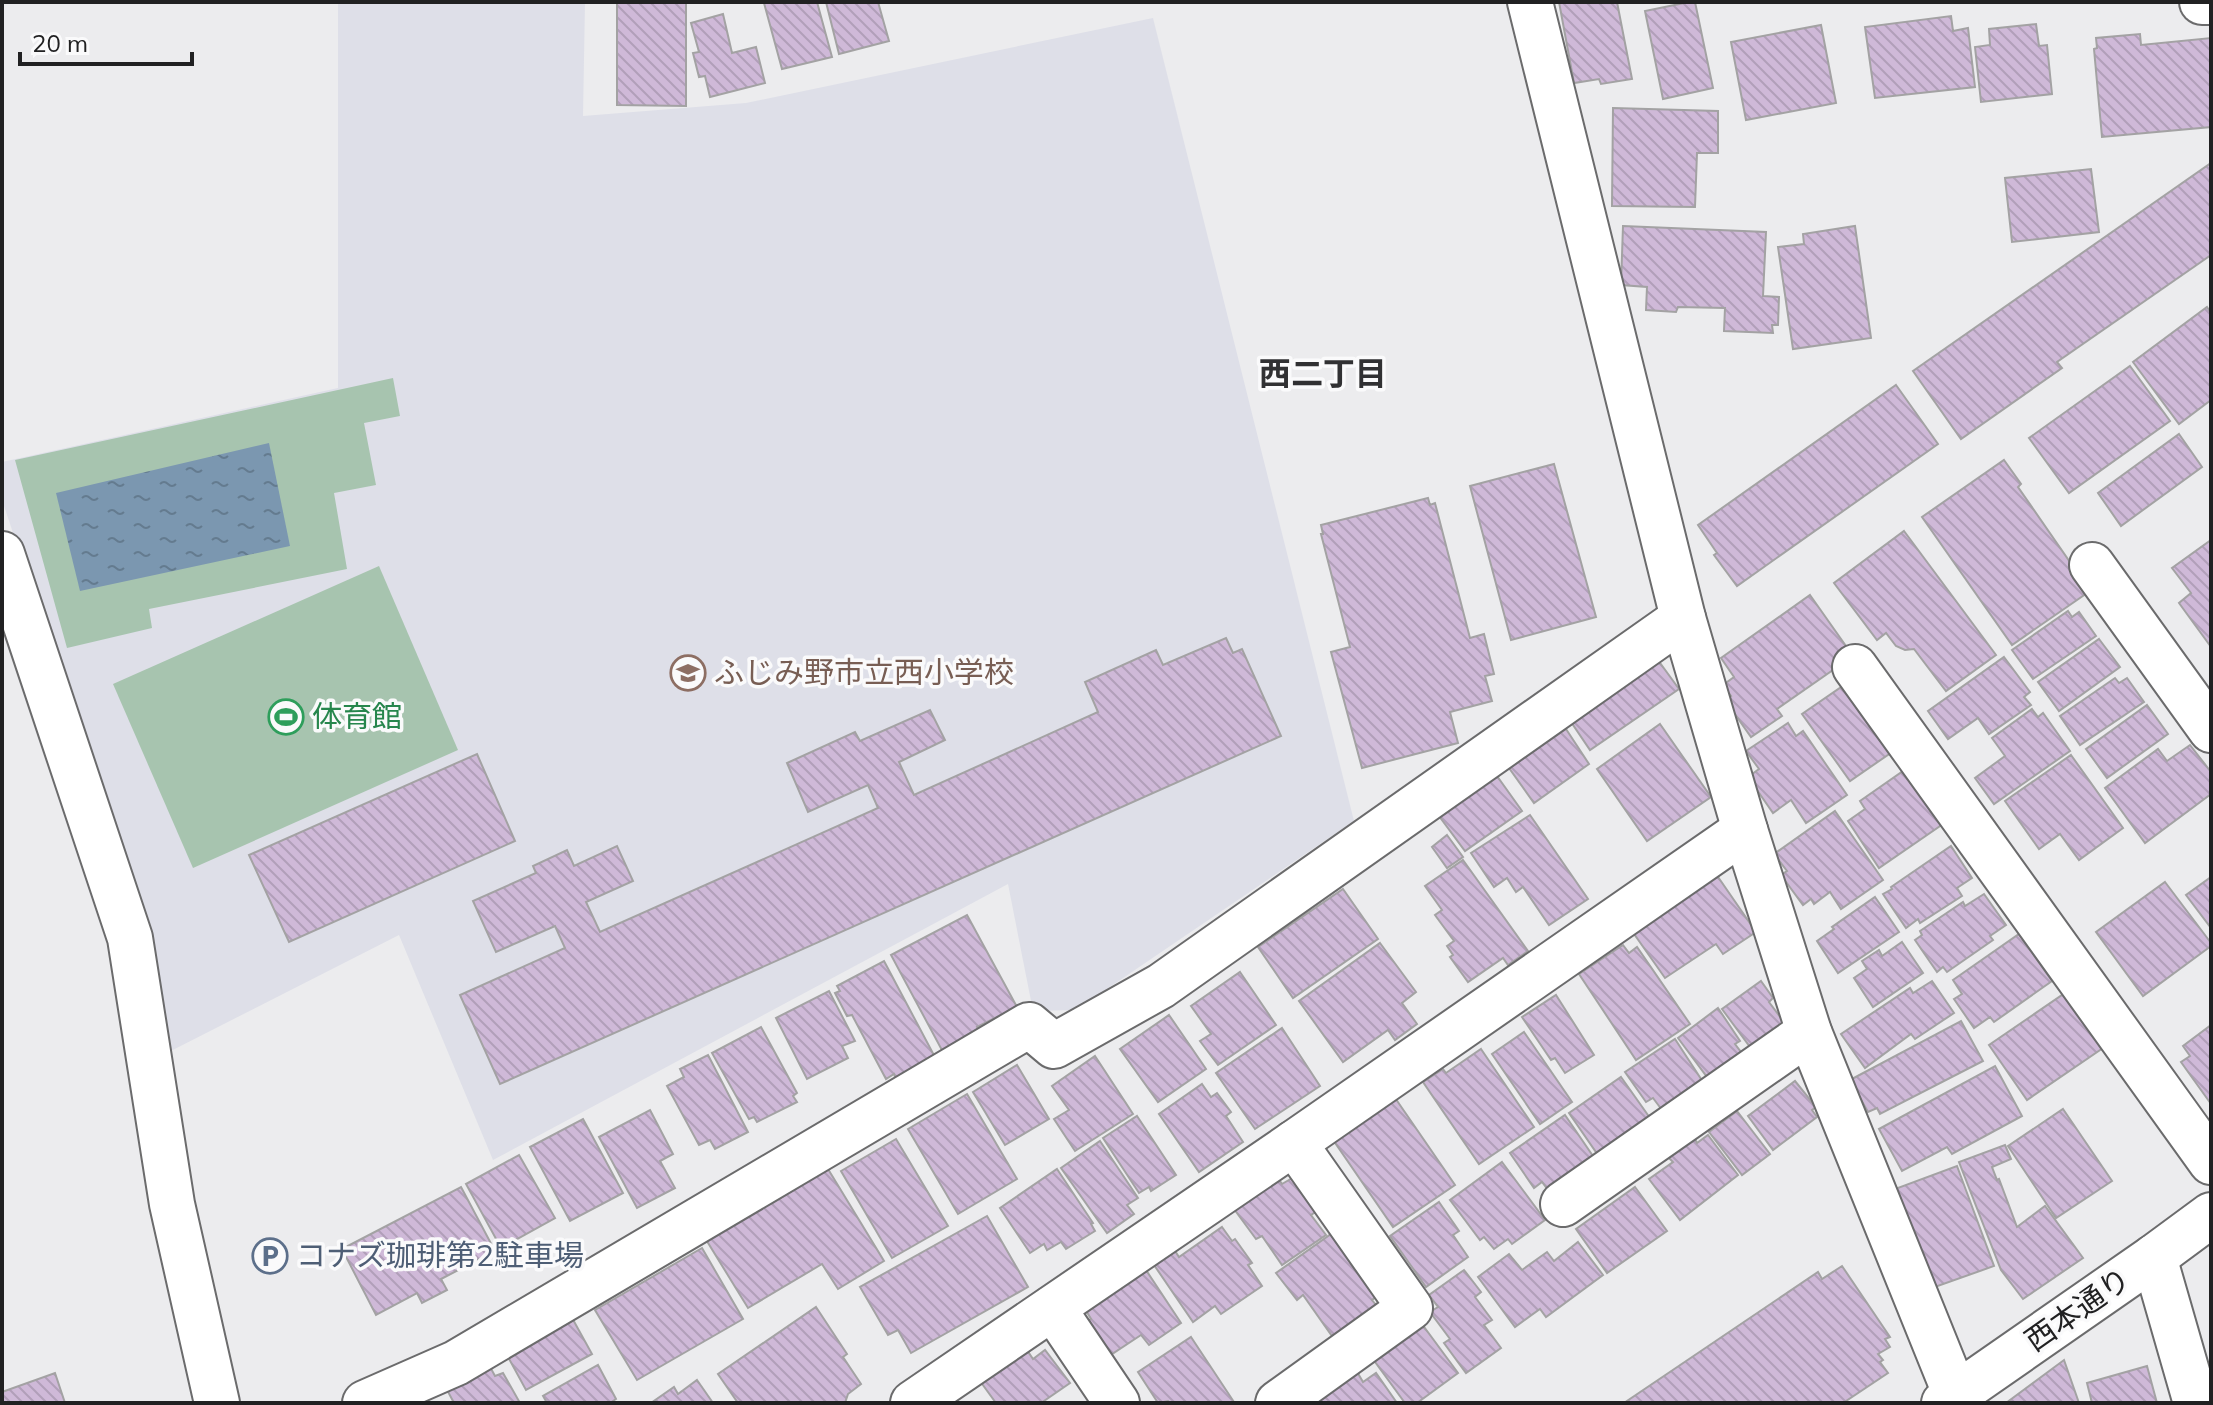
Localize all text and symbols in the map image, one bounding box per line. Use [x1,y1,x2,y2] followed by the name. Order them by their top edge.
[20,16,192,66] scale bar
[32,28,88,58] text: 20 m
[1259,353,1387,393] district label: 西二丁目
[714,653,1014,691] place label: ふじみ野市立西小学校
[669,654,707,692] school or university icon: ふじみ野市立西小学校
[312,697,402,735] place label: 体育館
[267,698,305,736] sports icon: 体育館
[296,1236,584,1274] place label: コナズ珈琲第2駐車場
[251,1237,289,1275] parking icon: コナズ珈琲第2駐車場
[2017,1259,2137,1359] street label: 西本通り

